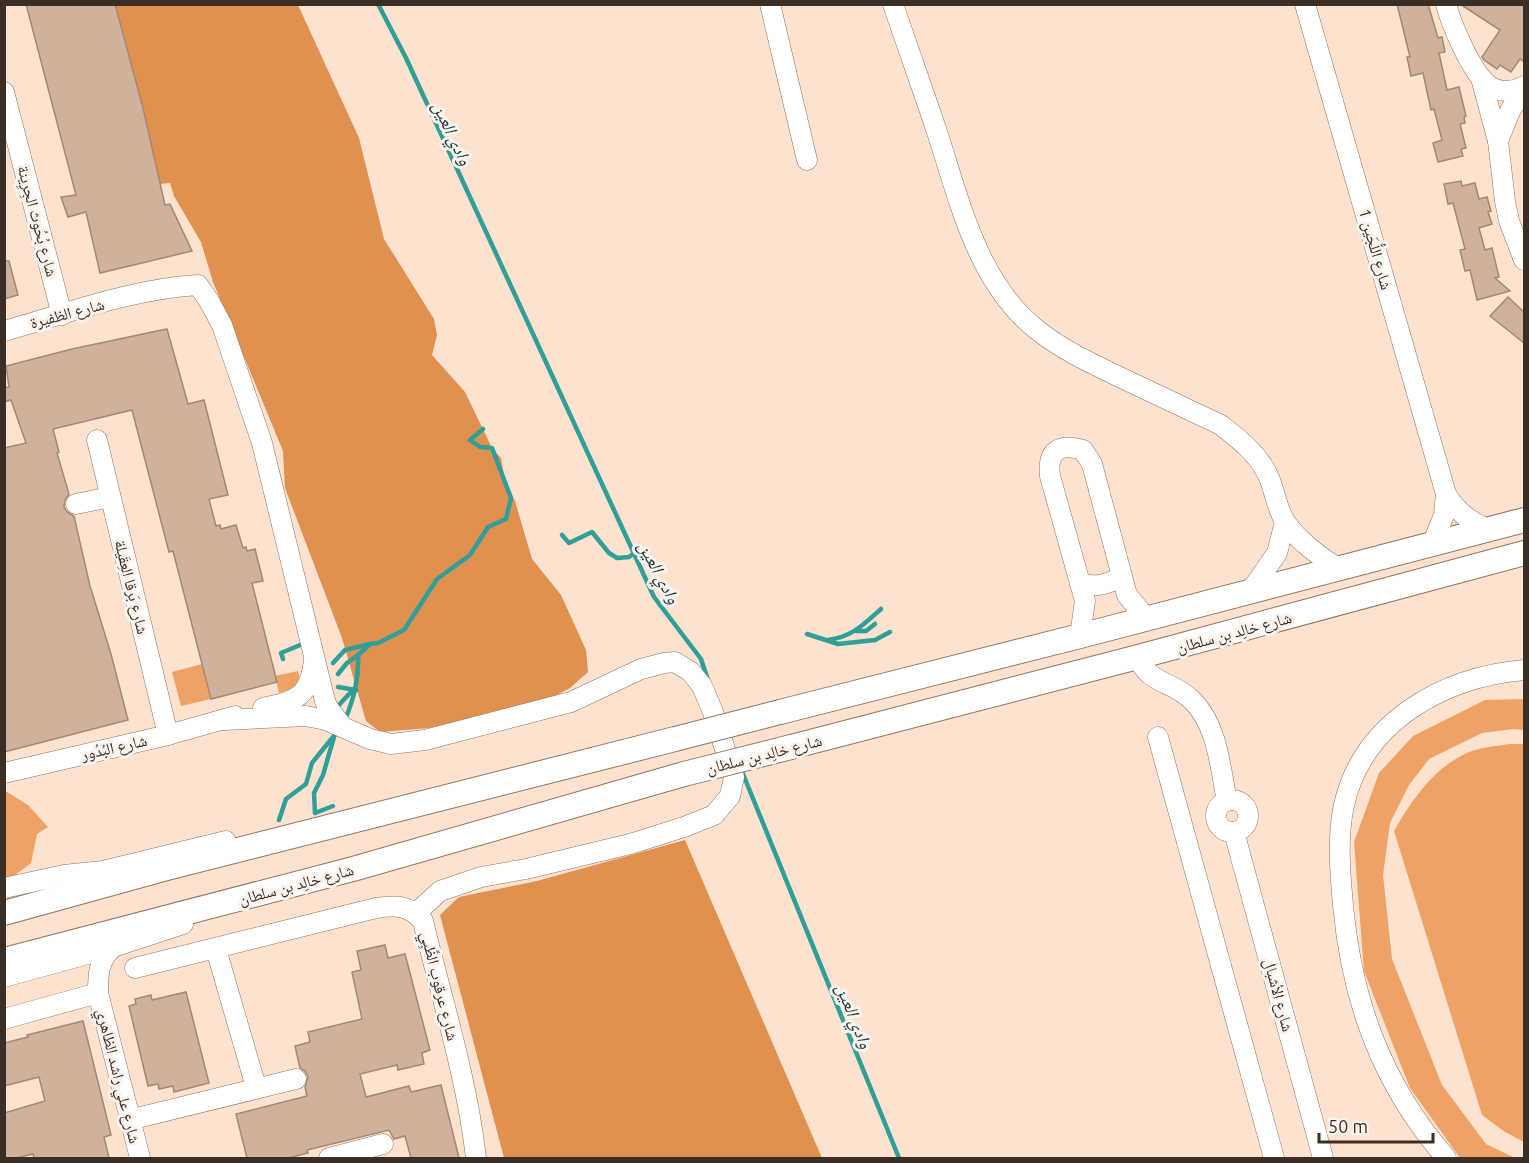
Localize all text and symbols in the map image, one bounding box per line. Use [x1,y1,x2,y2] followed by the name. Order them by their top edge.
[425,98,477,171] water label: وادي العين
[11,163,61,279] street label: شارع بُحُوث الجِرِينة
[1354,206,1399,292] street label: شارع اللُّجَين 1
[28,294,107,333] street label: شارع الظفيرة
[630,537,685,610] water label: وادي العين
[110,538,152,636] street label: شارع بَرقا العِقَيلة
[1175,608,1294,658] street label: شارع خالِد بن سلطان
[78,731,149,766] street label: شارع البُدُور
[704,731,824,779] street label: شارع خالِد بن سلطان
[237,860,356,910] street label: شارع خالِد بن سلطان
[414,930,462,1043] street label: شارع عرقوب الظَّبِي
[1259,956,1297,1034] street label: شارع الأشبال
[828,981,877,1054] water label: وادي العين
[90,1007,144,1146] street label: شارع علي راشد الظاهري
[1319,1106,1433,1144] scale bar
[1328,1116,1368,1136] text: 50 m

